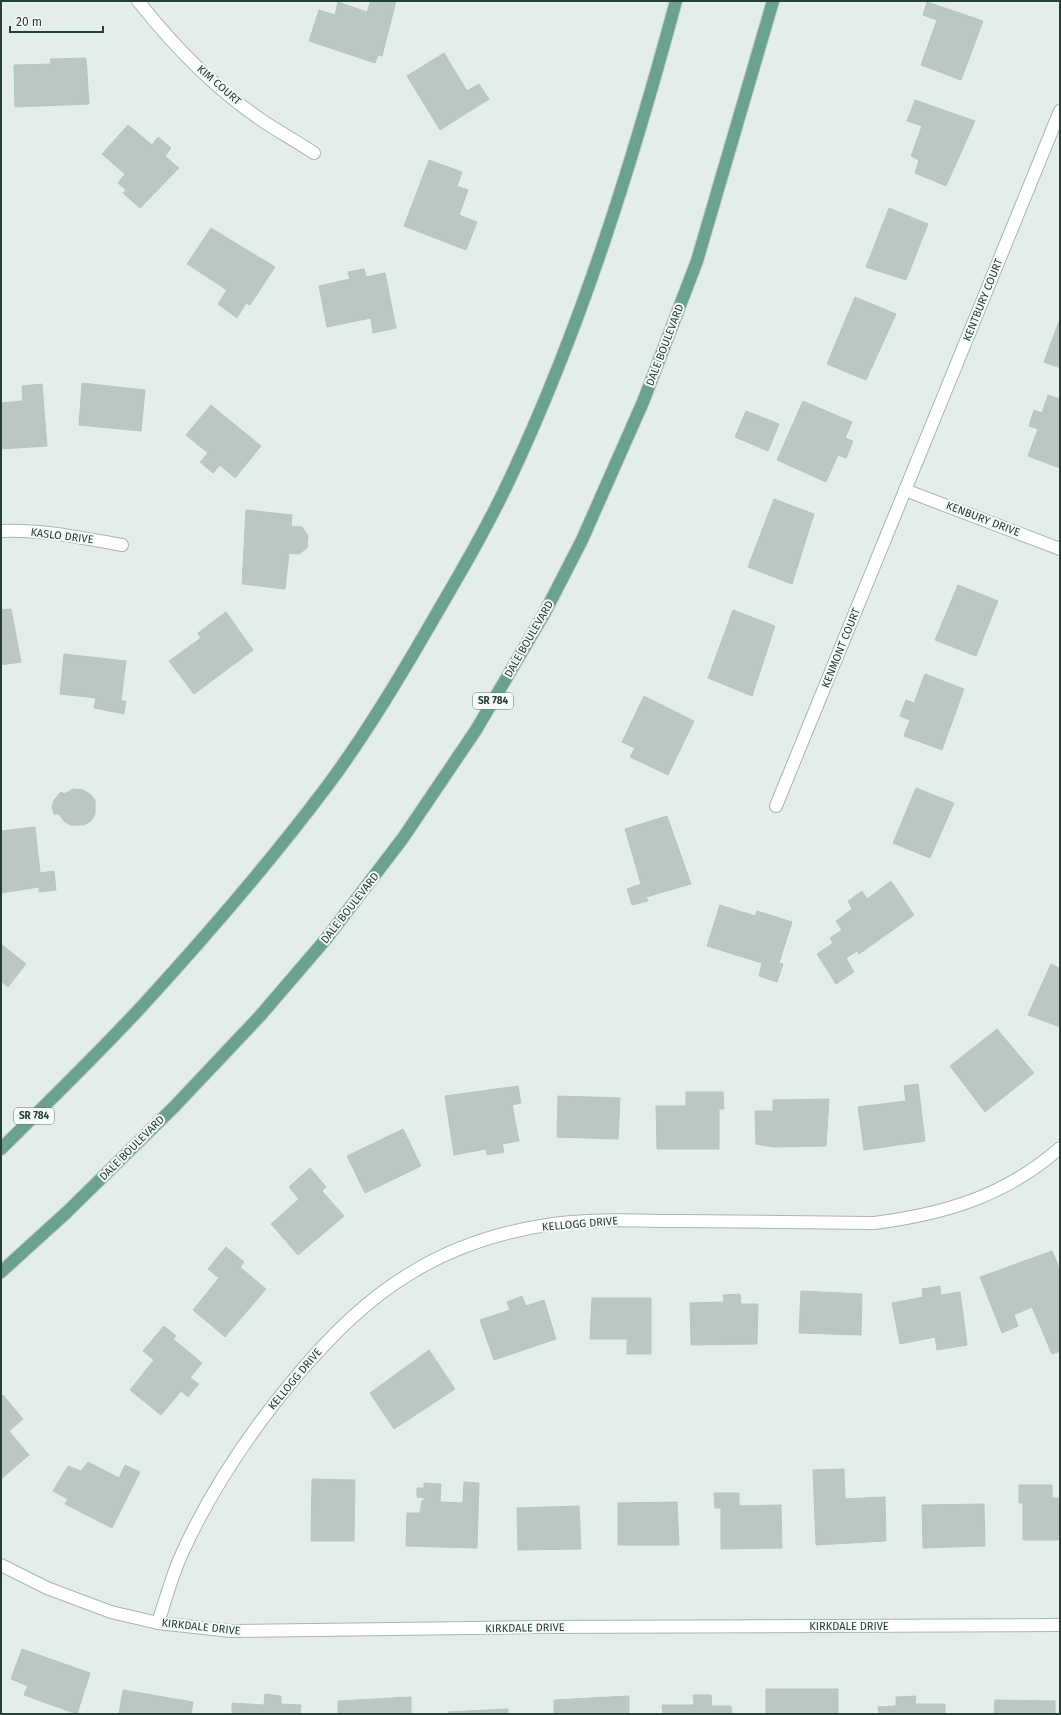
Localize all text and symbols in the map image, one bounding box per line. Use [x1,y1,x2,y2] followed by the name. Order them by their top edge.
[10,8,103,34] scale bar
[16,15,42,29] text: 20 m
[194,62,244,108] street label: KIM COURT
[961,257,1006,343] street label: KENTBURY COURT
[643,302,687,388] street label: DALE BOULEVARD
[944,499,1022,539] street label: KENBURY DRIVE
[30,526,94,546] street label: KASLO DRIVE
[502,598,556,680] street label: DALE BOULEVARD
[819,606,863,690] street label: KENMONT COURT
[473,693,513,709] road number: SR 784
[318,870,382,946] street label: DALE BOULEVARD
[14,1108,54,1124] road number: SR 784
[97,1113,167,1183] street label: DALE BOULEVARD
[541,1214,619,1234] street label: KELLOGG DRIVE
[266,1346,325,1412] street label: KELLOGG DRIVE
[161,1616,241,1638] street label: KIRKDALE DRIVE
[809,1620,889,1633] street label: KIRKDALE DRIVE
[485,1621,565,1635] street label: KIRKDALE DRIVE

